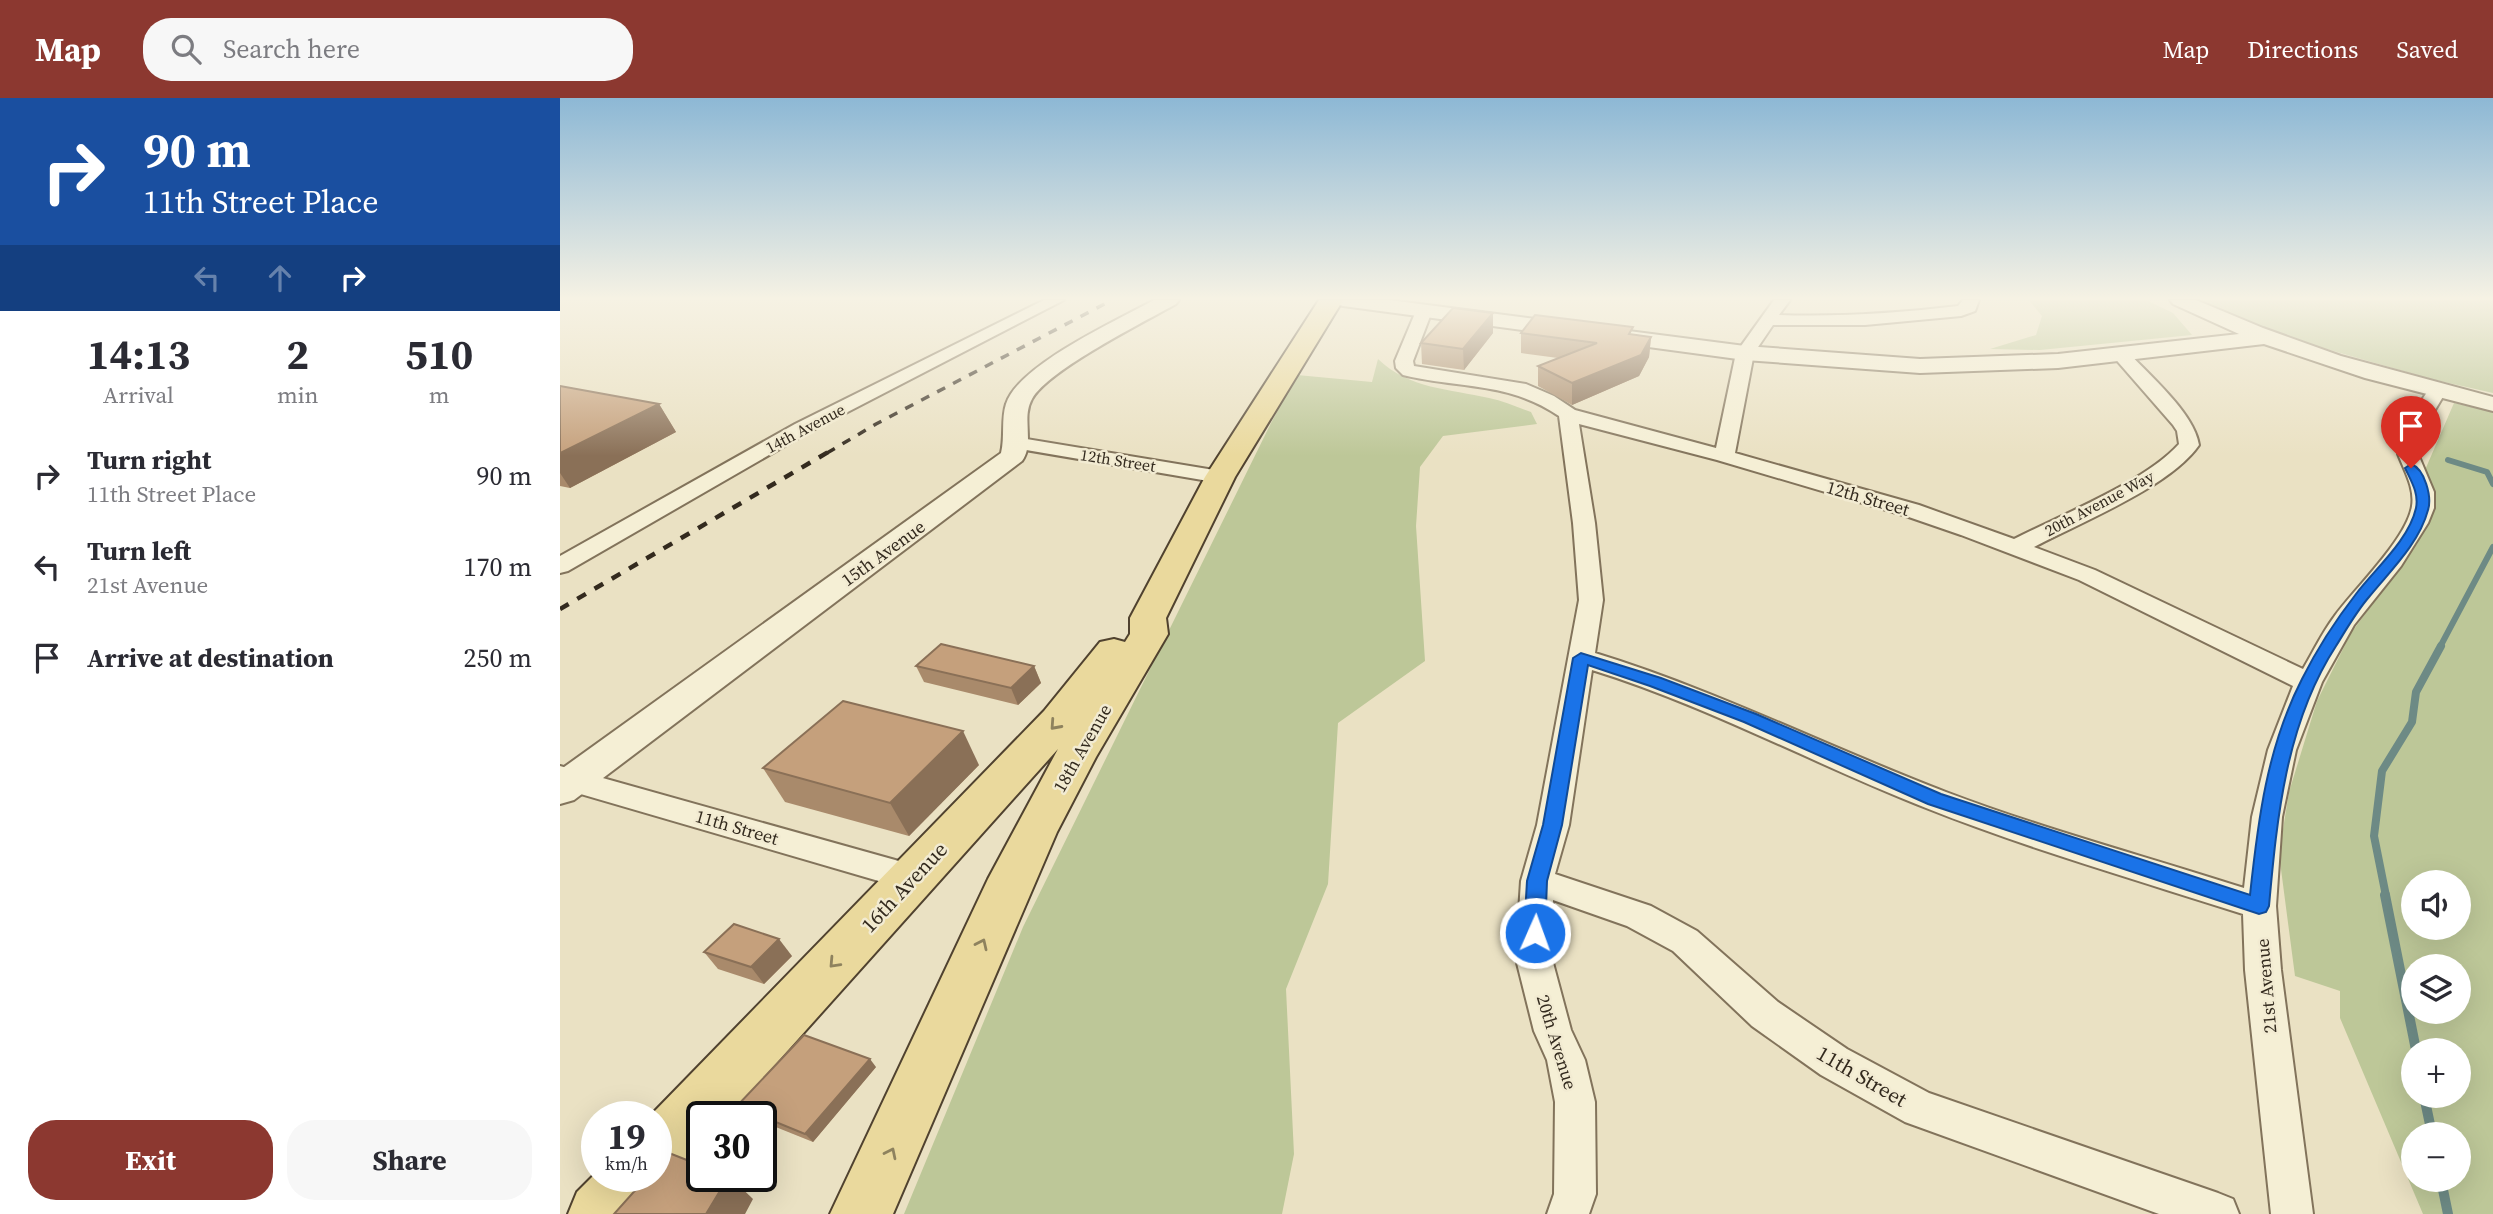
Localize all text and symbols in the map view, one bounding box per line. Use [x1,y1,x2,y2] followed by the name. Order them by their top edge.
[143,18,633,81] search box
[35,27,101,72] text: Map
[167,30,205,68] icon: search
[223,31,360,67] text: Search here
[2162,33,2209,66] text: Map
[2247,33,2358,66] text: Directions
[2396,33,2458,66] text: Saved
[143,116,251,183] text: 90 m
[28,126,119,217] icon: right
[143,180,379,224] text: 11th Street Place
[188,259,226,297] icon: left
[261,259,299,297] icon: ahead
[334,259,372,297] icon: right
[87,325,190,383] text: 14:13
[286,325,309,383] text: 2
[405,325,473,383] text: 510
[103,379,174,411] text: Arrival
[277,379,318,411] text: min
[429,379,450,411] text: m
[2381,396,2441,468] pin
[761,398,849,458] street label: 14th Avenue
[2392,407,2430,445] icon: arrive
[87,442,211,478] text: Turn right
[1079,443,1158,477] street label: 12th Street
[28,457,66,495] icon: right
[477,458,532,494] text: 90 m
[2041,465,2158,541] street label: 20th Avenue Way
[1824,474,1913,522] street label: 12th Street
[87,478,256,510] text: 11th Street Place
[836,514,930,592] street label: 15th Avenue
[87,533,191,569] text: Turn left
[28,548,66,586] icon: left
[464,549,532,585] text: 170 m
[87,569,208,601] text: 21st Avenue
[28,639,66,677] icon: arrive
[87,640,334,676] text: Arrive at destination
[464,640,532,676] text: 250 m
[1047,699,1117,797] street label: 18th Avenue
[1051,717,1063,730] one-way arrow
[693,803,782,851] street label: 11th Street
[854,835,954,939] street label: 16th Avenue
[2401,870,2471,1192] map controls
[2401,870,2471,940] button: sound
[1498,896,1572,970] position arrow
[2249,938,2283,1034] street label: 21st Avenue
[974,939,988,951] one-way arrow
[2401,954,2471,1024] button: layers
[829,955,842,968] one-way arrow
[1531,992,1583,1092] street label: 20th Avenue
[2401,1038,2471,1108] button: +
[1812,1039,1913,1114] street label: 11th Street
[686,1101,777,1192] speed limit sign: 30
[608,1113,645,1161] text: 19
[28,1120,273,1200] button: Exit
[287,1120,532,1200] button: Share
[2401,1122,2471,1192] button: −
[883,1148,897,1160] one-way arrow
[605,1151,648,1176] text: km/h

